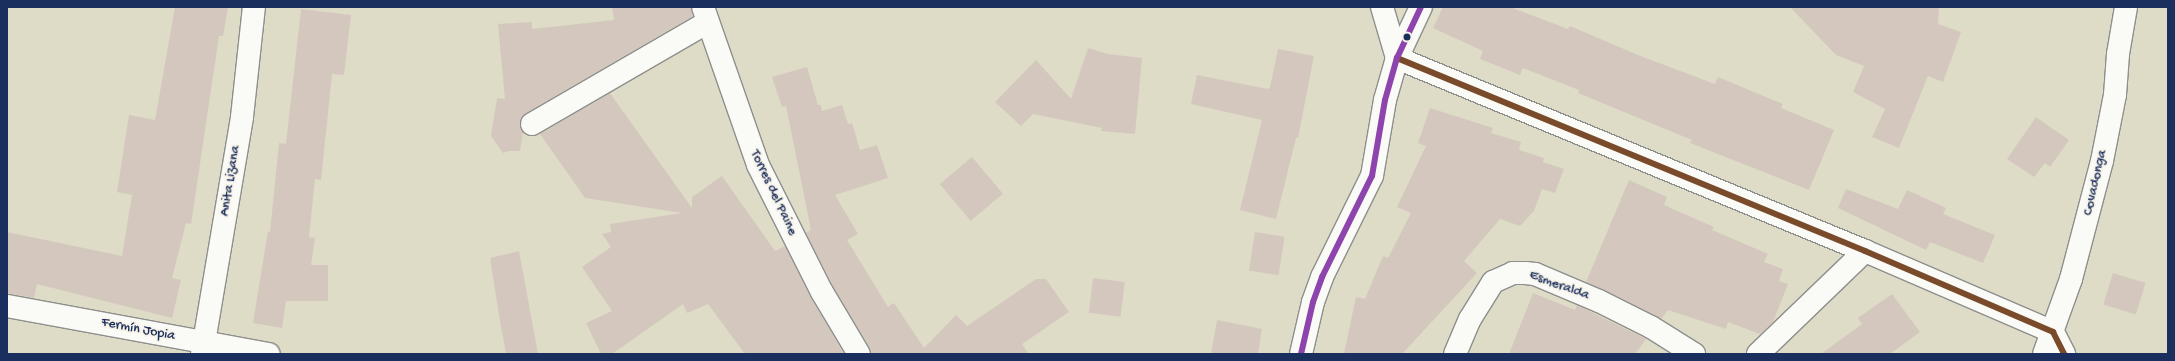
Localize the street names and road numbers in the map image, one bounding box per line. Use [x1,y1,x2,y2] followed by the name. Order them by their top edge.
[217,144,245,218] street label: Anita Lizana
[746,148,800,238] street label: Torres del Paine
[2080,149,2112,217] street label: Covadonga
[1527,267,1591,305] street label: Esmeralda
[100,315,176,345] street label: Fermín Jopia

